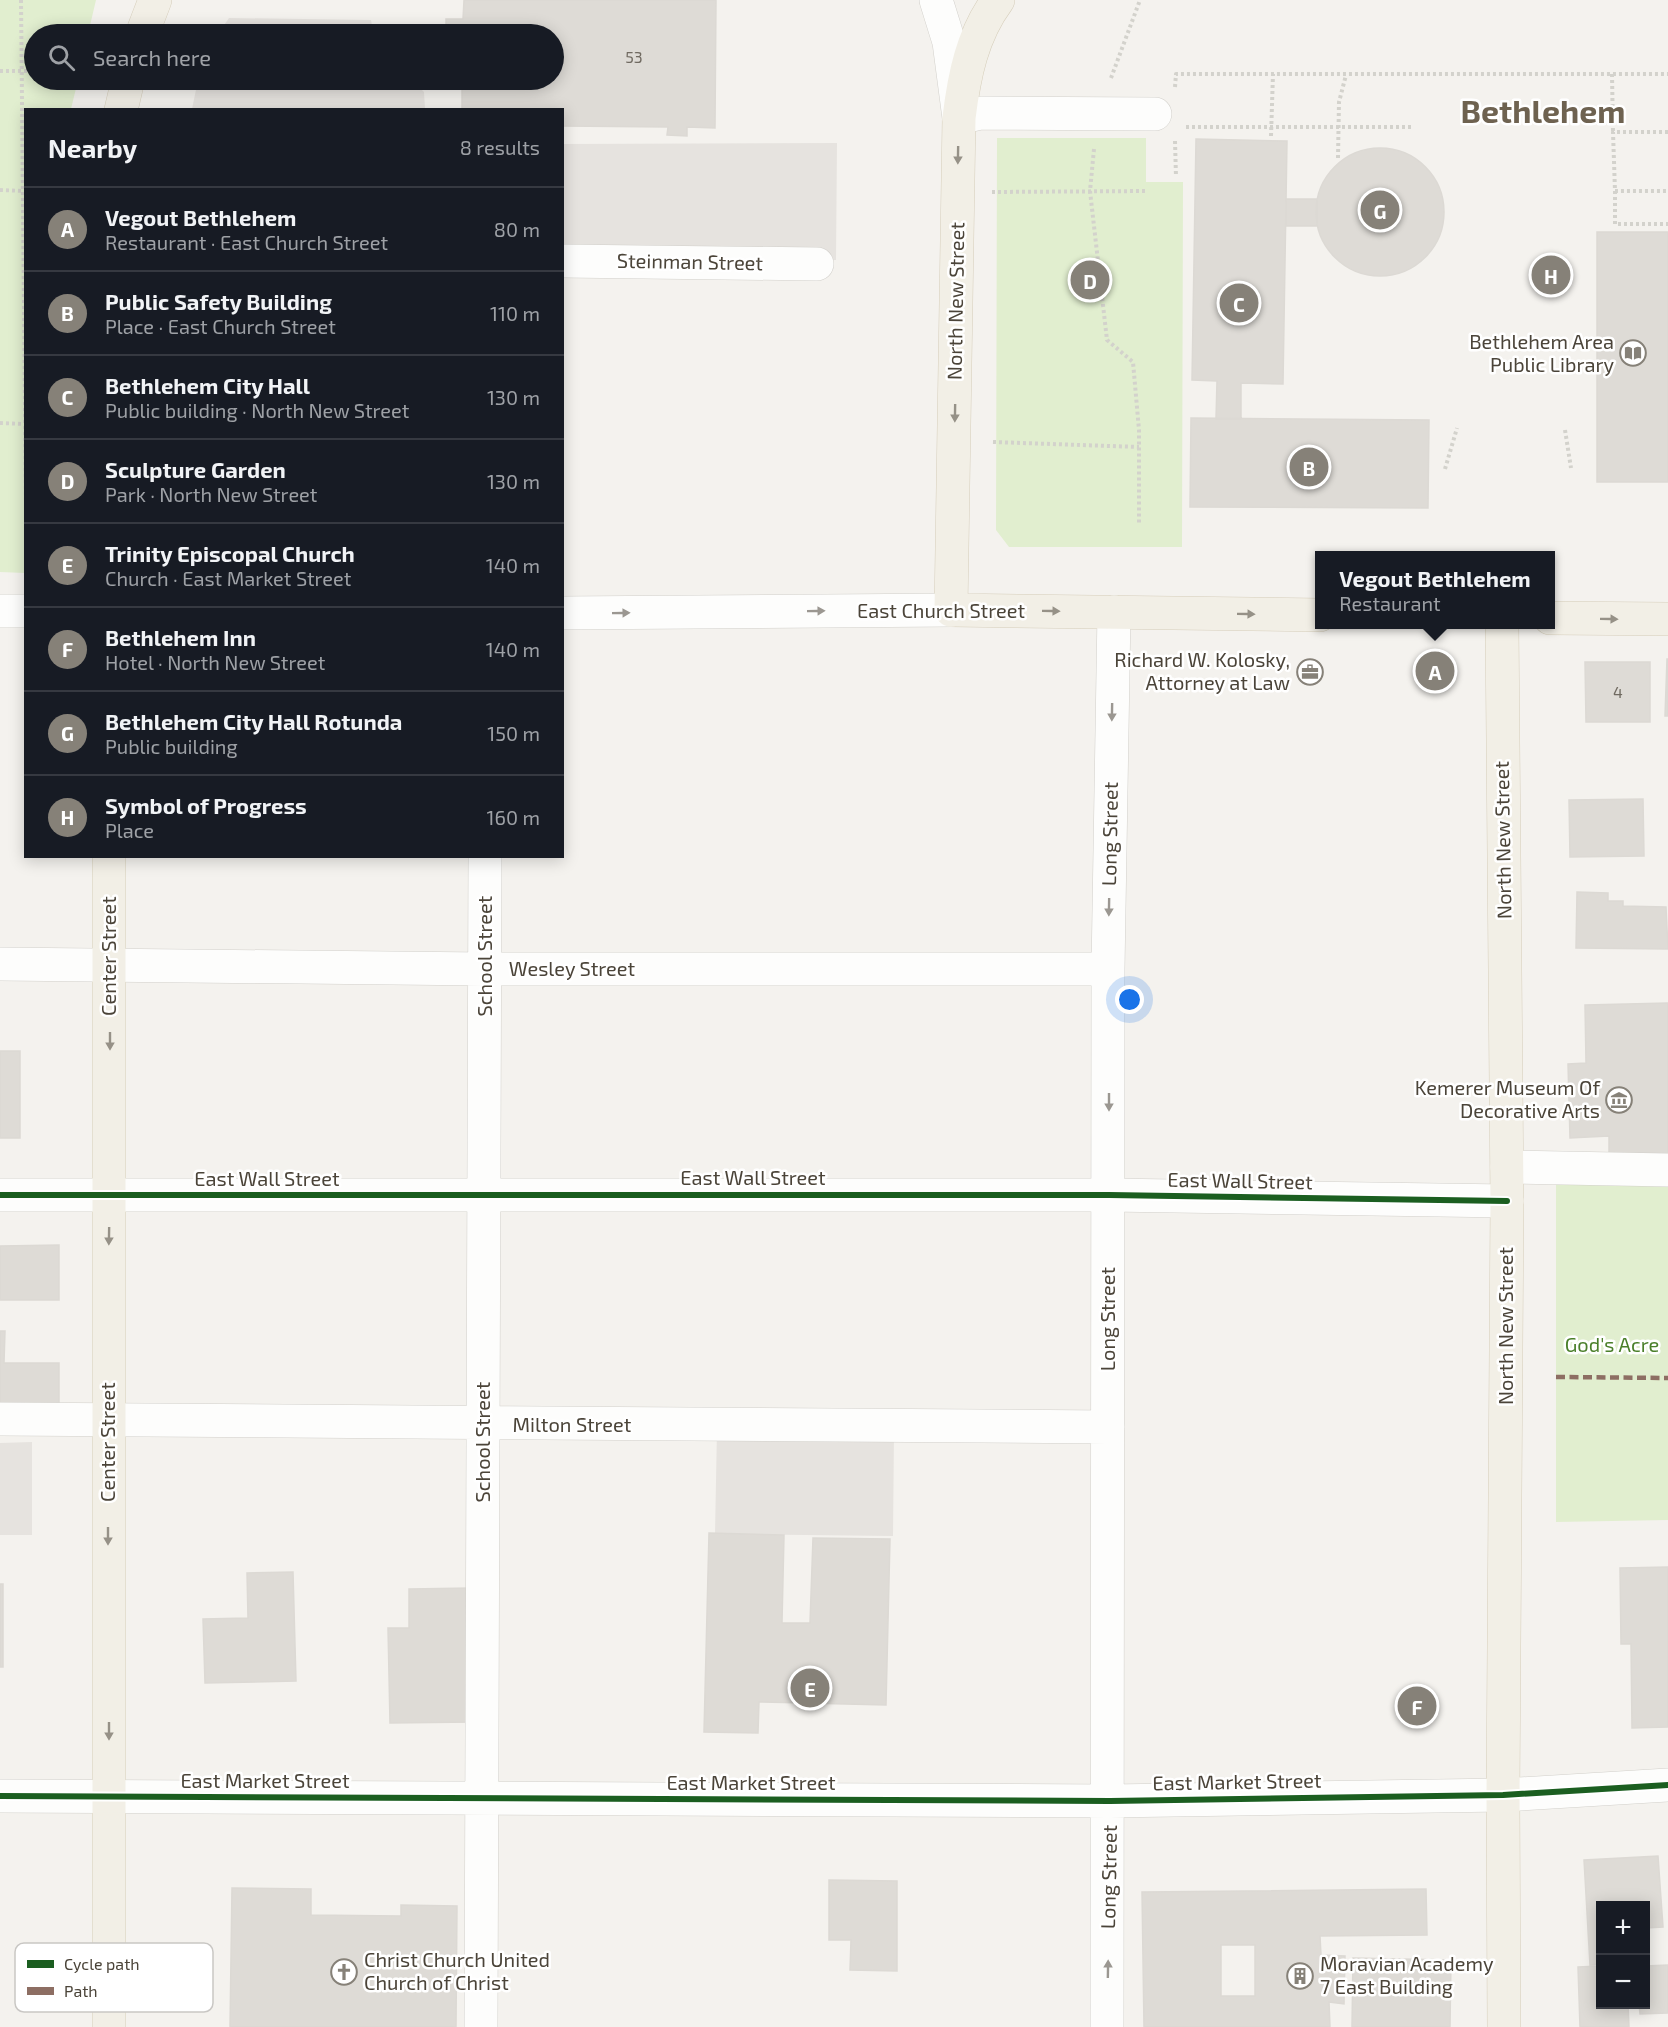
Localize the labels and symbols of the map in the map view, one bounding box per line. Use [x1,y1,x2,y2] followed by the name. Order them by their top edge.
[625,47,643,66] house number: 53
[1461,91,1625,129] district label: Bethlehem
[953,146,962,165] one-way arrow
[1360,188,1400,232] pin: G
[942,221,968,380] street label: North New Street
[617,248,764,274] street label: Steinman Street
[1532,252,1570,298] pin: H
[1070,258,1110,302] pin: D
[1220,280,1258,326] pin: C
[1469,329,1614,376] place label: Bethlehem Area Public Library
[1618,338,1648,368] library icon: Bethlehem Area Public Library
[950,404,959,423] one-way arrow
[1290,444,1328,490] pin: B
[857,598,1025,622] street label: East Church Street
[806,606,825,616] one-way arrow
[1042,606,1061,616] one-way arrow
[611,608,630,618] one-way arrow
[1236,609,1255,619] one-way arrow
[1599,614,1618,624] one-way arrow
[1114,647,1290,694] place label: Richard W. Kolosky, Attorney at Law
[1416,648,1454,694] pin: A
[1295,657,1325,687] office icon: Richard W. Kolosky, Attorney at Law
[1613,682,1623,701] house number: 4
[1108,703,1117,722] one-way arrow
[1489,760,1515,919] street label: North New Street
[1096,781,1122,886] street label: Long Street
[472,895,496,1016] street label: School Street
[96,896,120,1016] street label: Center Street
[1104,898,1114,917] one-way arrow
[509,956,636,980] street label: Wesley Street
[1115,985,1144,1014] your location
[105,1031,115,1050] one-way arrow
[1415,1075,1600,1122] place label: Kemerer Museum Of Decorative Arts
[1604,1085,1634,1115] museum icon: Kemerer Museum Of Decorative Arts
[1104,1093,1114,1112] one-way arrow
[680,1165,826,1189] street label: East Wall Street
[194,1166,340,1190] street label: East Wall Street
[1167,1167,1313,1193] street label: East Wall Street
[104,1226,114,1245] one-way arrow
[1493,1247,1517,1405] street label: North New Street
[1095,1266,1119,1371] street label: Long Street
[1565,1332,1659,1356] park label: God's Acre
[470,1381,494,1502] street label: School Street
[95,1382,119,1502] street label: Center Street
[513,1412,632,1436] street label: Milton Street
[103,1526,113,1545] one-way arrow
[790,1666,830,1710] pin: E
[1398,1684,1436,1728] pin: F
[104,1721,114,1740] one-way arrow
[180,1768,350,1792] street label: East Market Street
[1152,1768,1322,1794] street label: East Market Street
[666,1770,836,1794] street label: East Market Street
[1095,1824,1121,1929] street label: Long Street
[15,1943,213,2012] legend
[364,1947,550,1994] place label: Christ Church United Church of Christ
[1320,1951,1494,1998] place label: Moravian Academy 7 East Building
[64,1954,140,1973] text: Cycle path
[329,1957,359,1987] church icon: Christ Church United Church of Christ
[1103,1959,1113,1978] one-way arrow
[1285,1961,1315,1991] building icon: Moravian Academy 7 East Building
[64,1981,98,2000] text: Path

